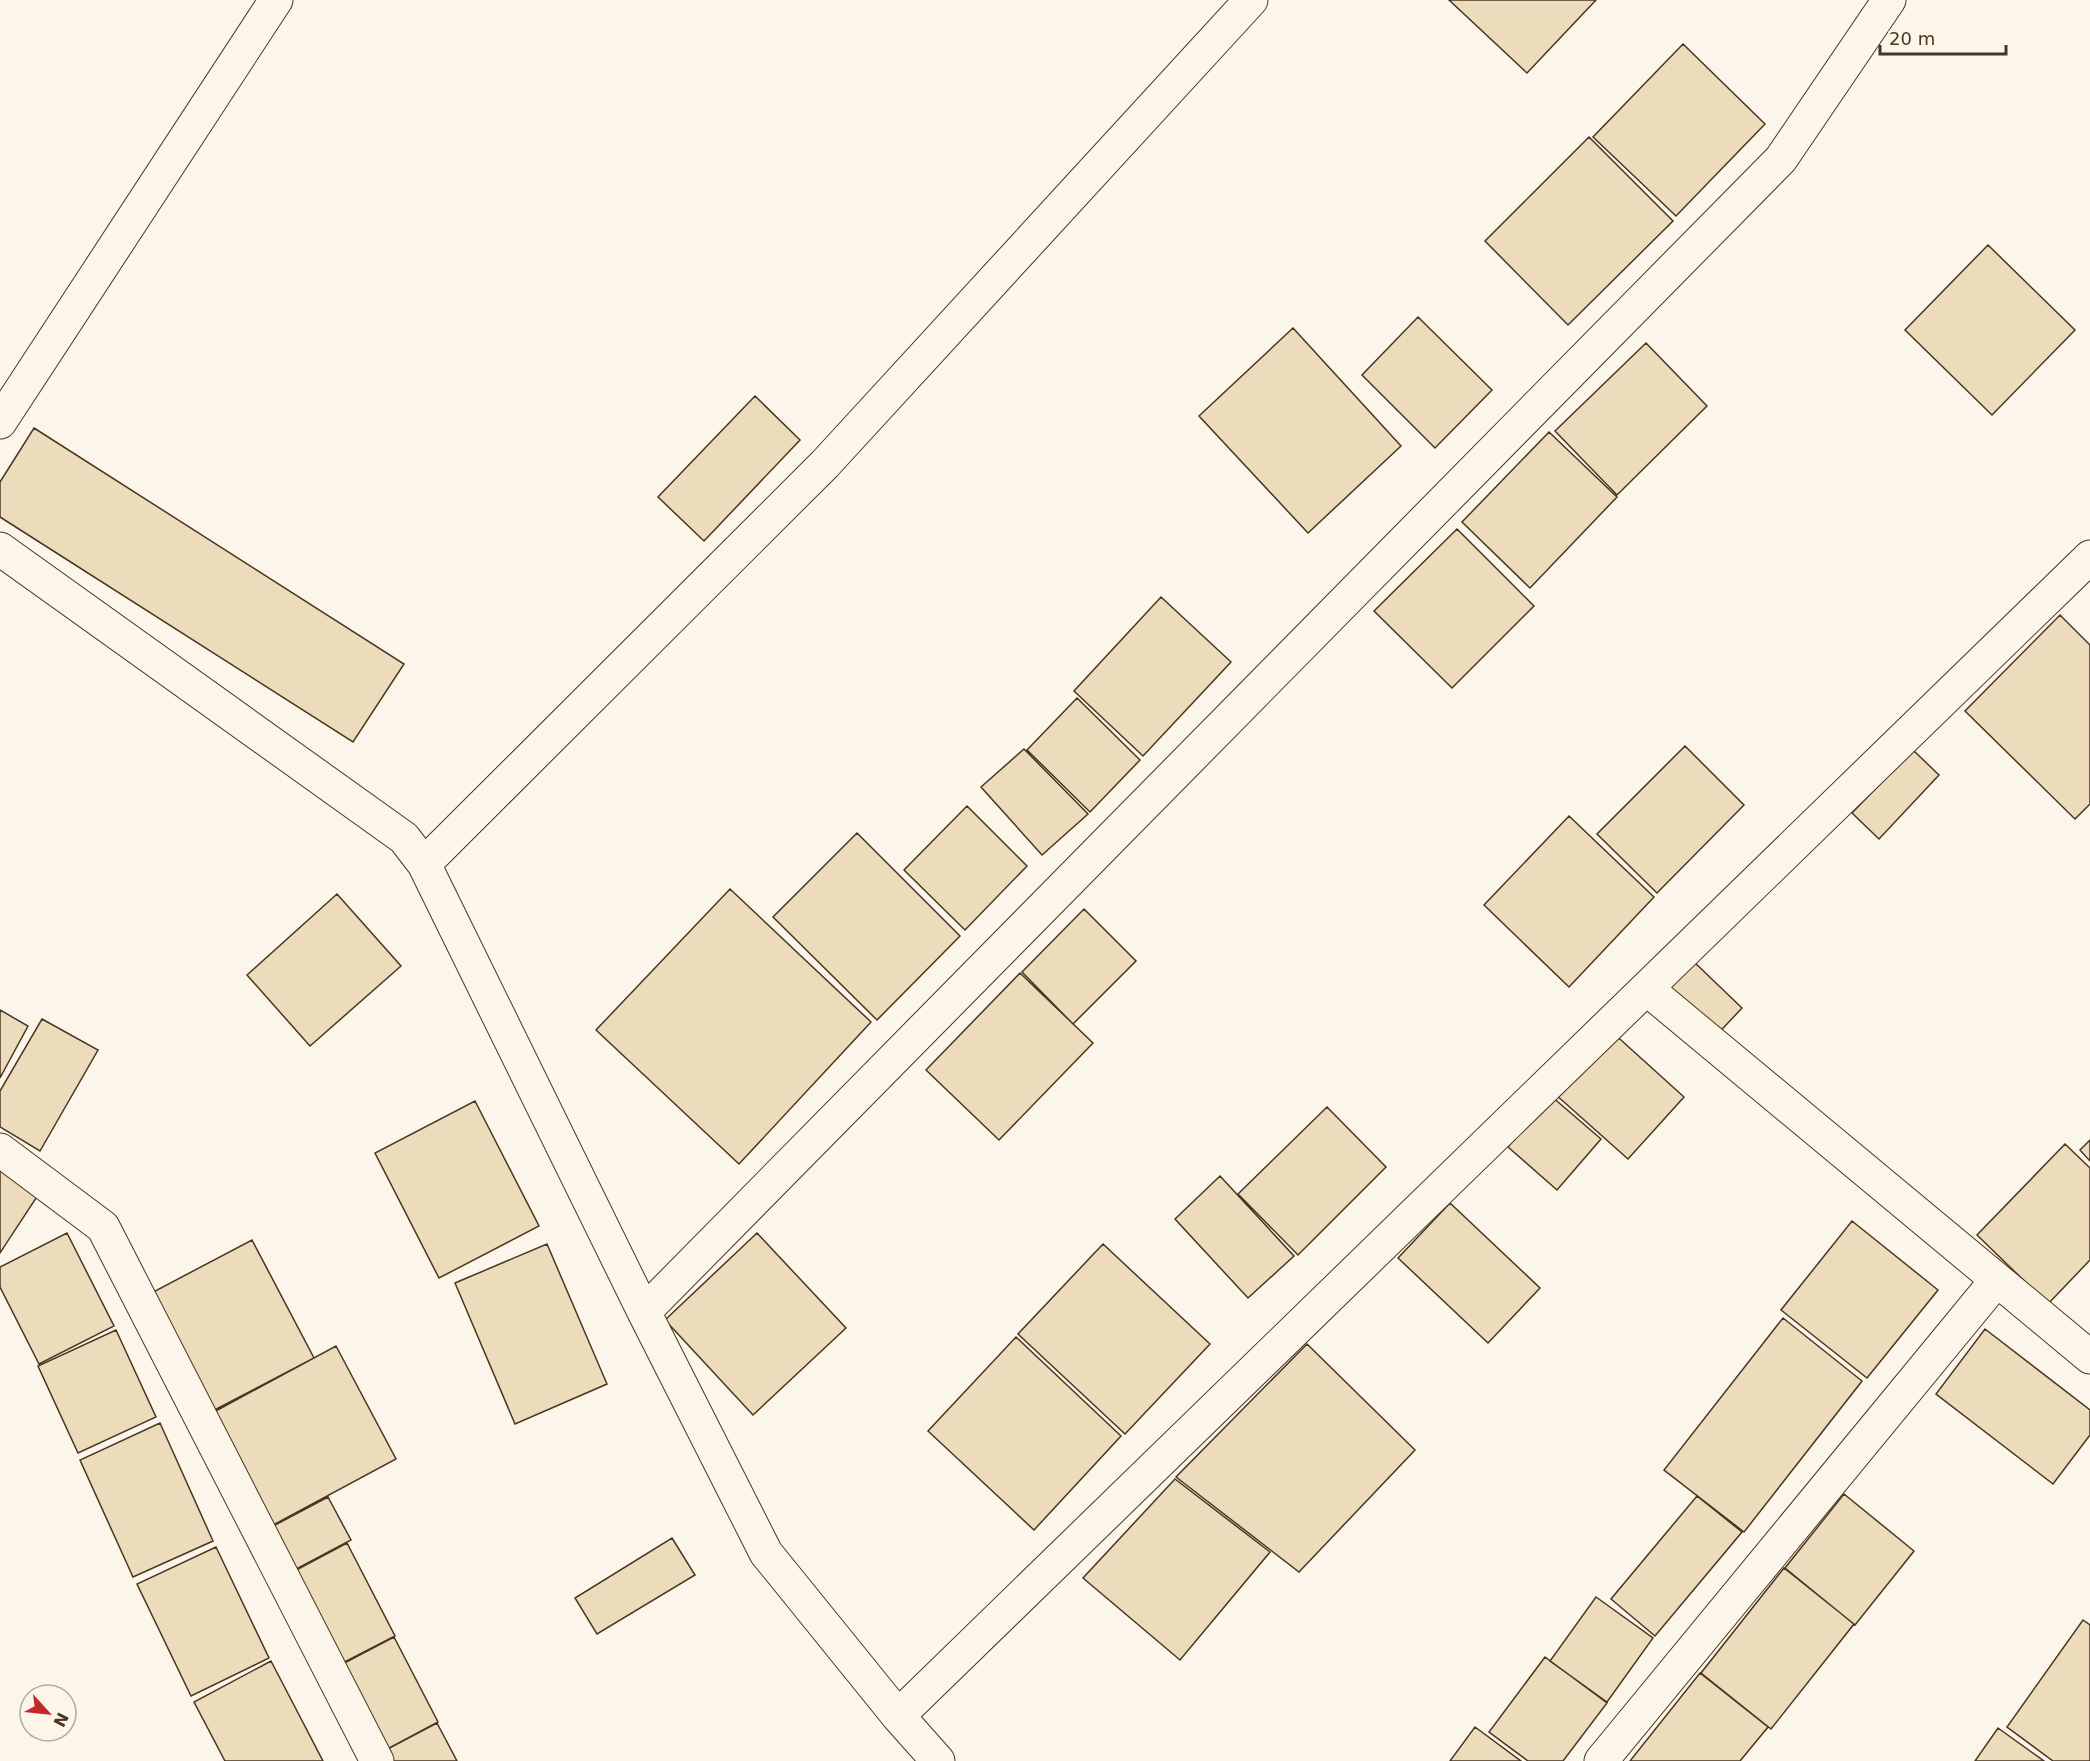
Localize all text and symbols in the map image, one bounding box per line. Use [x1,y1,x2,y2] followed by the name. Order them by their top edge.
[1880,18,2006,56] scale bar
[1889,28,1935,49] text: 20 m
[18,1683,78,1743] north arrow
[49,1709,72,1730] text: N

